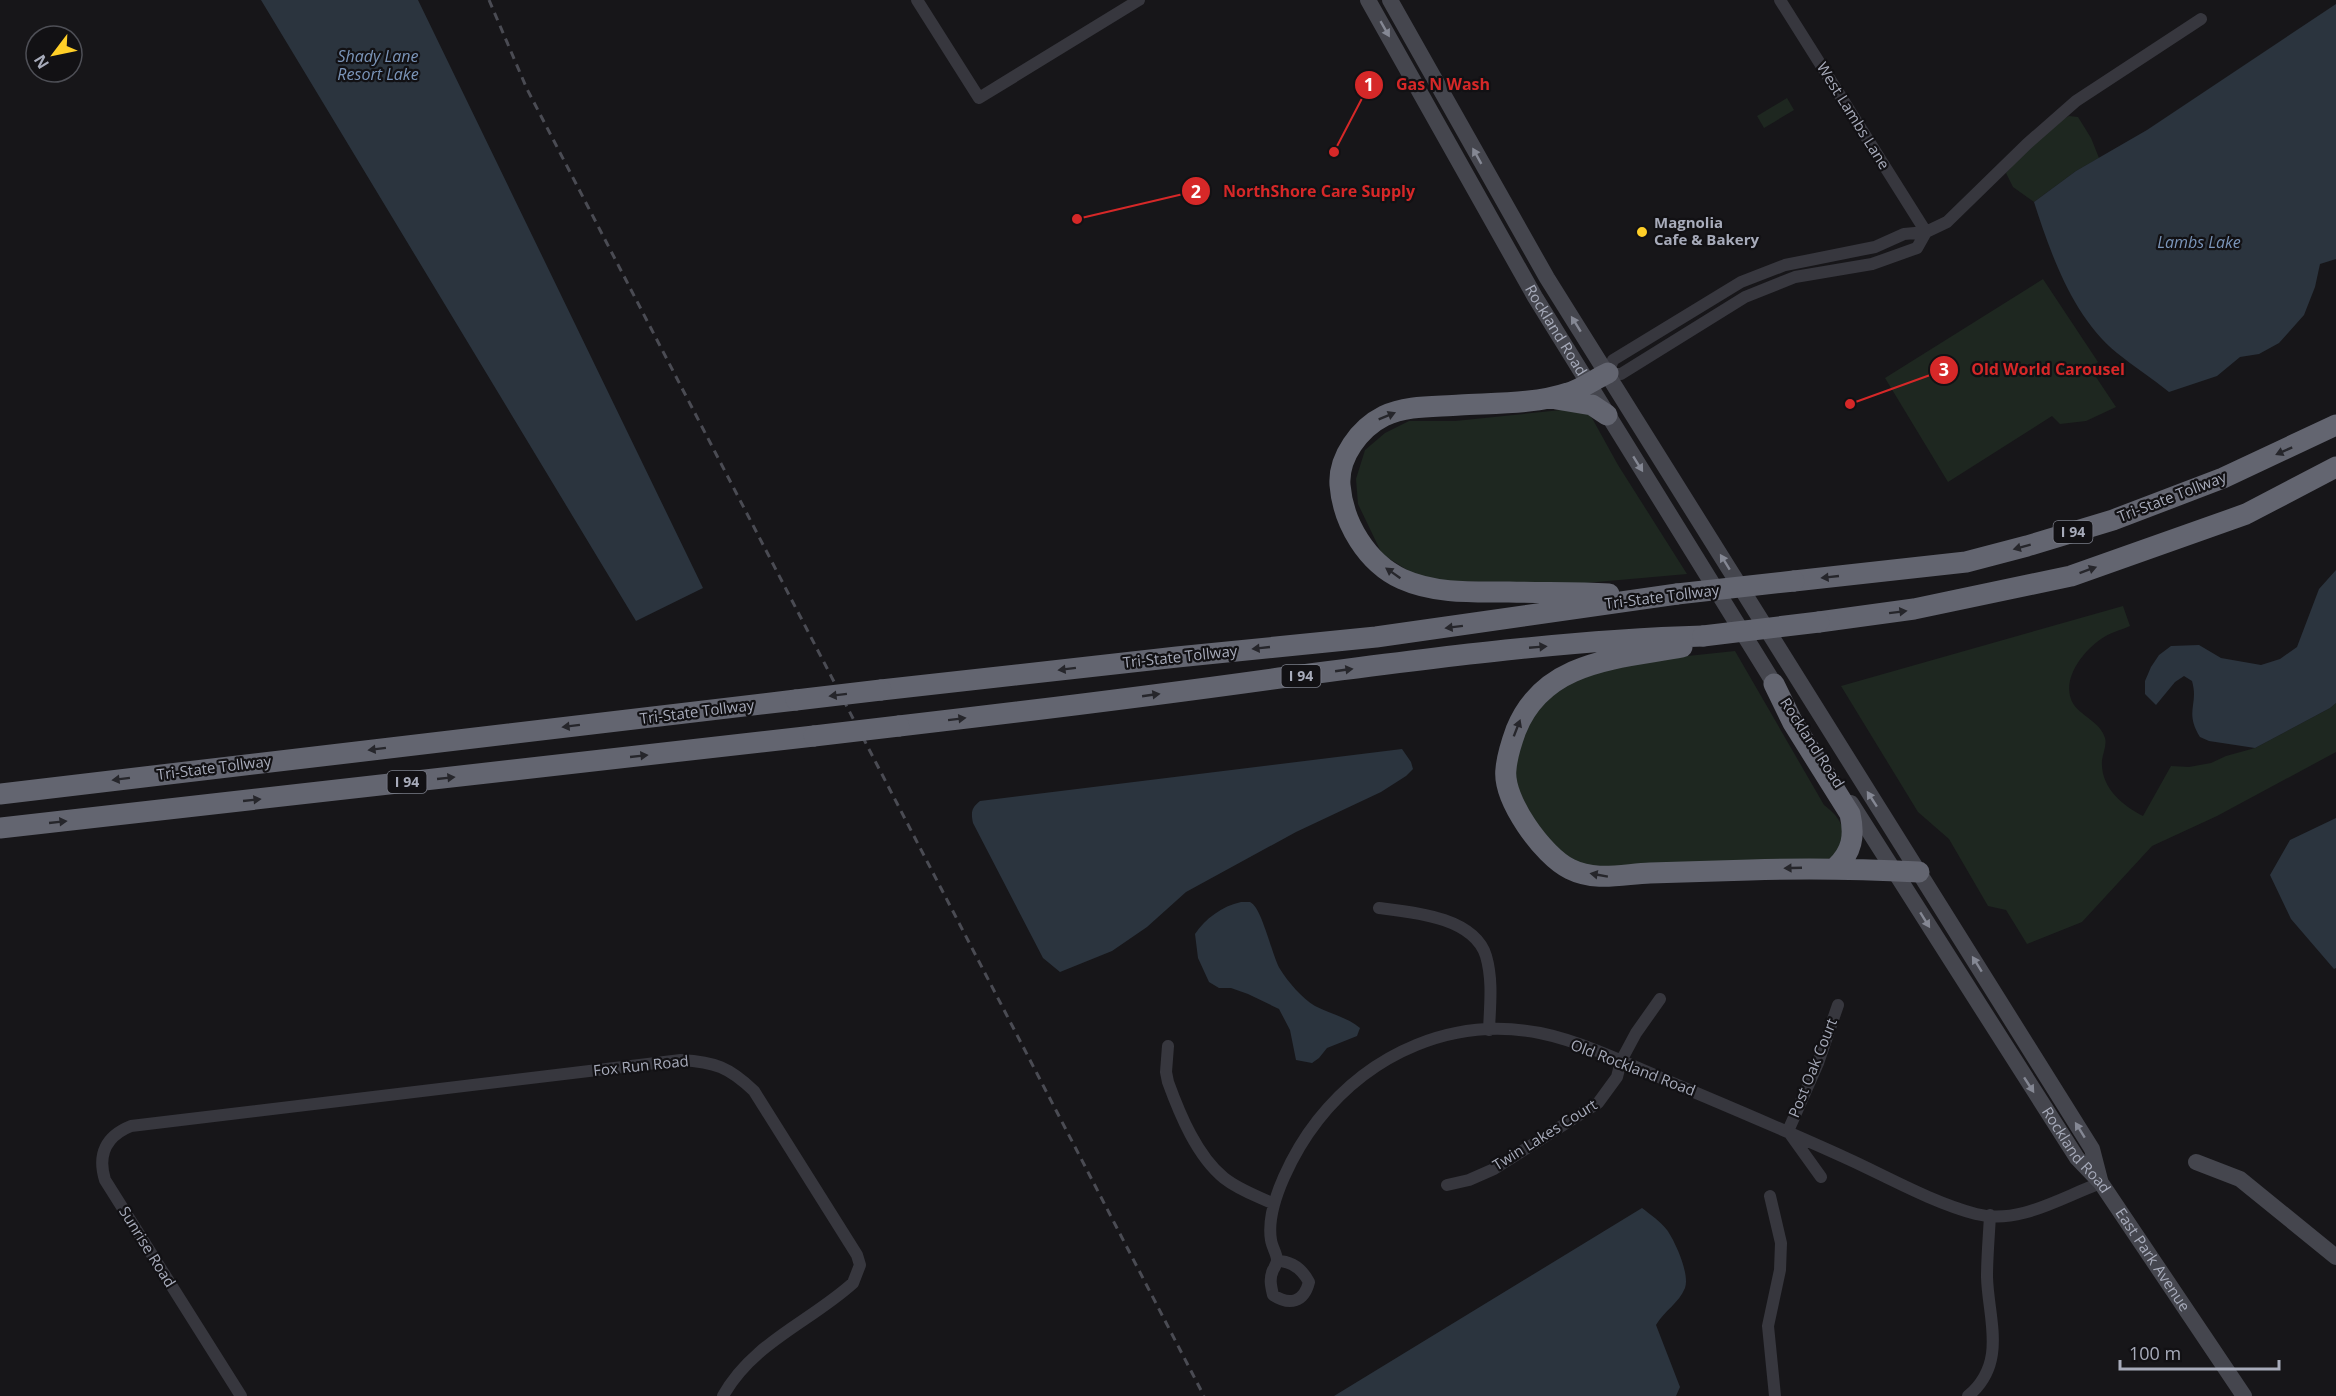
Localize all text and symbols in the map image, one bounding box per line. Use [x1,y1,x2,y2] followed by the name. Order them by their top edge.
[1380,21,1391,37] one-way arrow
[24,24,84,84] north arrow
[337,45,419,85] water label: Shady Lane Resort Lake
[29,51,54,73] text: N
[1813,58,1895,173] street label: West Lambs Lane
[1354,68,1502,102] callout: Gas N Wash
[1364,72,1374,96] text: 1
[1396,73,1490,95] text: Gas N Wash
[1472,147,1482,164] one-way arrow
[1181,174,1427,208] callout: NorthShore Care Supply
[1191,179,1201,203] text: 2
[1223,180,1416,202] text: NorthShore Care Supply
[1654,212,1759,249] place label: Magnolia Cafe & Bakery
[1635,225,1649,239] marker: Magnolia Cafe & Bakery
[2157,231,2241,253] water label: Lambs Lake
[1521,281,1592,379] street label: Rockland Road
[1570,316,1581,332] one-way arrow
[1929,353,2137,387] callout: Old World Carousel
[1939,357,1949,381] text: 3
[1971,358,2125,380] text: Old World Carousel
[1378,411,1396,421] one-way arrow
[2275,447,2292,456] one-way arrow
[1632,456,1643,472] one-way arrow
[2114,466,2229,526] street label: Tri-State Tollway
[2054,521,2092,543] road number: I 94
[2013,543,2031,553] one-way arrow
[1720,554,1731,570] one-way arrow
[2079,565,2097,575] one-way arrow
[1385,567,1401,579] one-way arrow
[1820,572,1839,582] one-way arrow
[1604,579,1721,613] street label: Tri-State Tollway
[1889,607,1908,616] one-way arrow
[1445,622,1464,632] one-way arrow
[1122,640,1239,672] street label: Tri-State Tollway
[1528,642,1547,652] one-way arrow
[1251,643,1270,653] one-way arrow
[1057,665,1076,674] one-way arrow
[1282,665,1320,687] road number: I 94
[1335,665,1354,674] one-way arrow
[829,690,848,700] one-way arrow
[1142,691,1161,700] one-way arrow
[639,694,756,728] street label: Tri-State Tollway
[1776,694,1849,791] street label: Rockland Road
[948,714,967,724] one-way arrow
[1513,719,1522,737] one-way arrow
[561,722,580,731] one-way arrow
[368,744,387,754] one-way arrow
[156,750,273,784] street label: Tri-State Tollway
[630,751,649,761] one-way arrow
[388,771,426,793] road number: I 94
[436,773,455,783] one-way arrow
[111,775,130,784] one-way arrow
[1867,791,1878,807] one-way arrow
[242,795,261,805] one-way arrow
[49,817,68,827] one-way arrow
[1783,864,1802,873] one-way arrow
[1589,871,1608,880] one-way arrow
[1919,912,1930,928] one-way arrow
[1971,956,1982,972] one-way arrow
[1783,1015,1841,1120] street label: Post Oak Court
[1568,1034,1699,1100] street label: Old Rockland Road
[592,1050,690,1080] street label: Fox Run Road
[2023,1076,2035,1092] one-way arrow
[1489,1094,1600,1174] street label: Twin Lakes Court
[2038,1103,2116,1197] street label: Rockland Road
[2074,1121,2085,1138] one-way arrow
[115,1202,181,1291] street label: Sunrise Road
[2111,1204,2195,1315] street label: East Park Avenue
[2120,1333,2279,1371] scale bar
[2129,1341,2181,1365] text: 100 m

